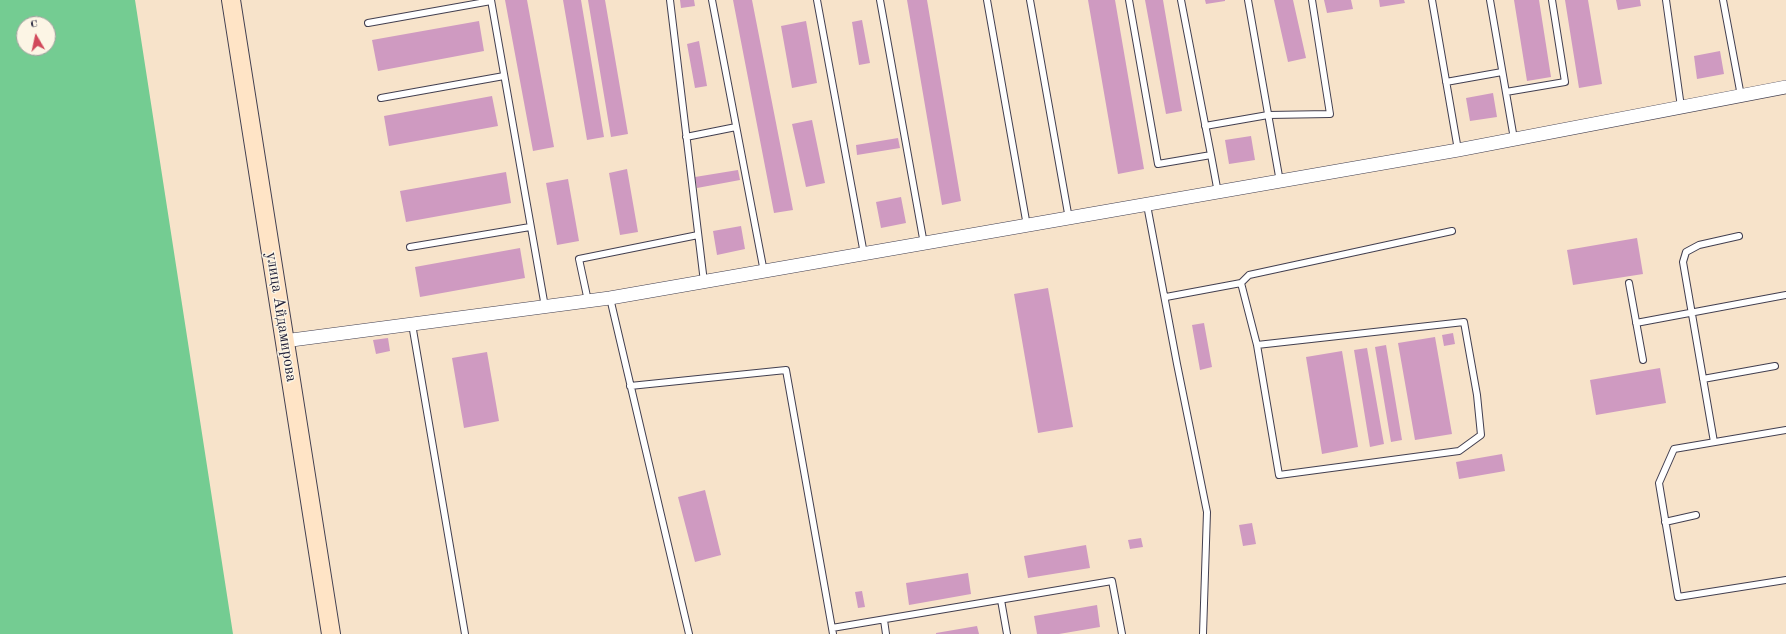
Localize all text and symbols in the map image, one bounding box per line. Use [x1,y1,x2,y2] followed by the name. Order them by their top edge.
[16,16,56,56] north arrow
[30,19,39,31] text: С
[261,251,301,383] street label: улица Айдамирова

